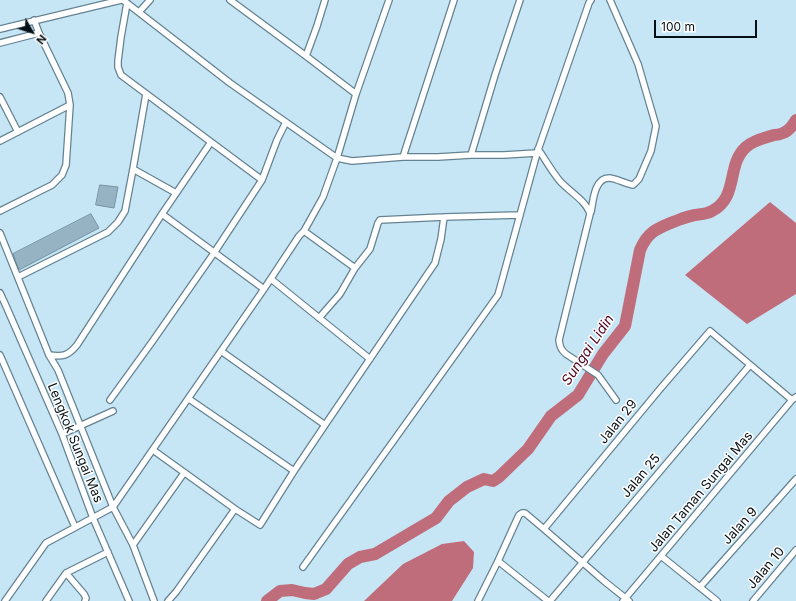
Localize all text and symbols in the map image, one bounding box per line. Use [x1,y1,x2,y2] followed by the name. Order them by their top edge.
[12,12,52,52] north arrow
[656,12,759,38] scale bar
[661,19,695,34] text: 100 m
[33,32,49,47] text: N
[558,311,618,389] water label: Sungai Lidin
[44,381,106,505] street label: Lengkok Sungai Mas
[595,397,641,447] street label: Jalan 29
[646,428,756,556] street label: Jalan Taman Sungai Mas
[618,451,664,501] street label: Jalan 25
[719,504,761,548] street label: Jalan 9
[744,544,788,592] street label: Jalan 10

